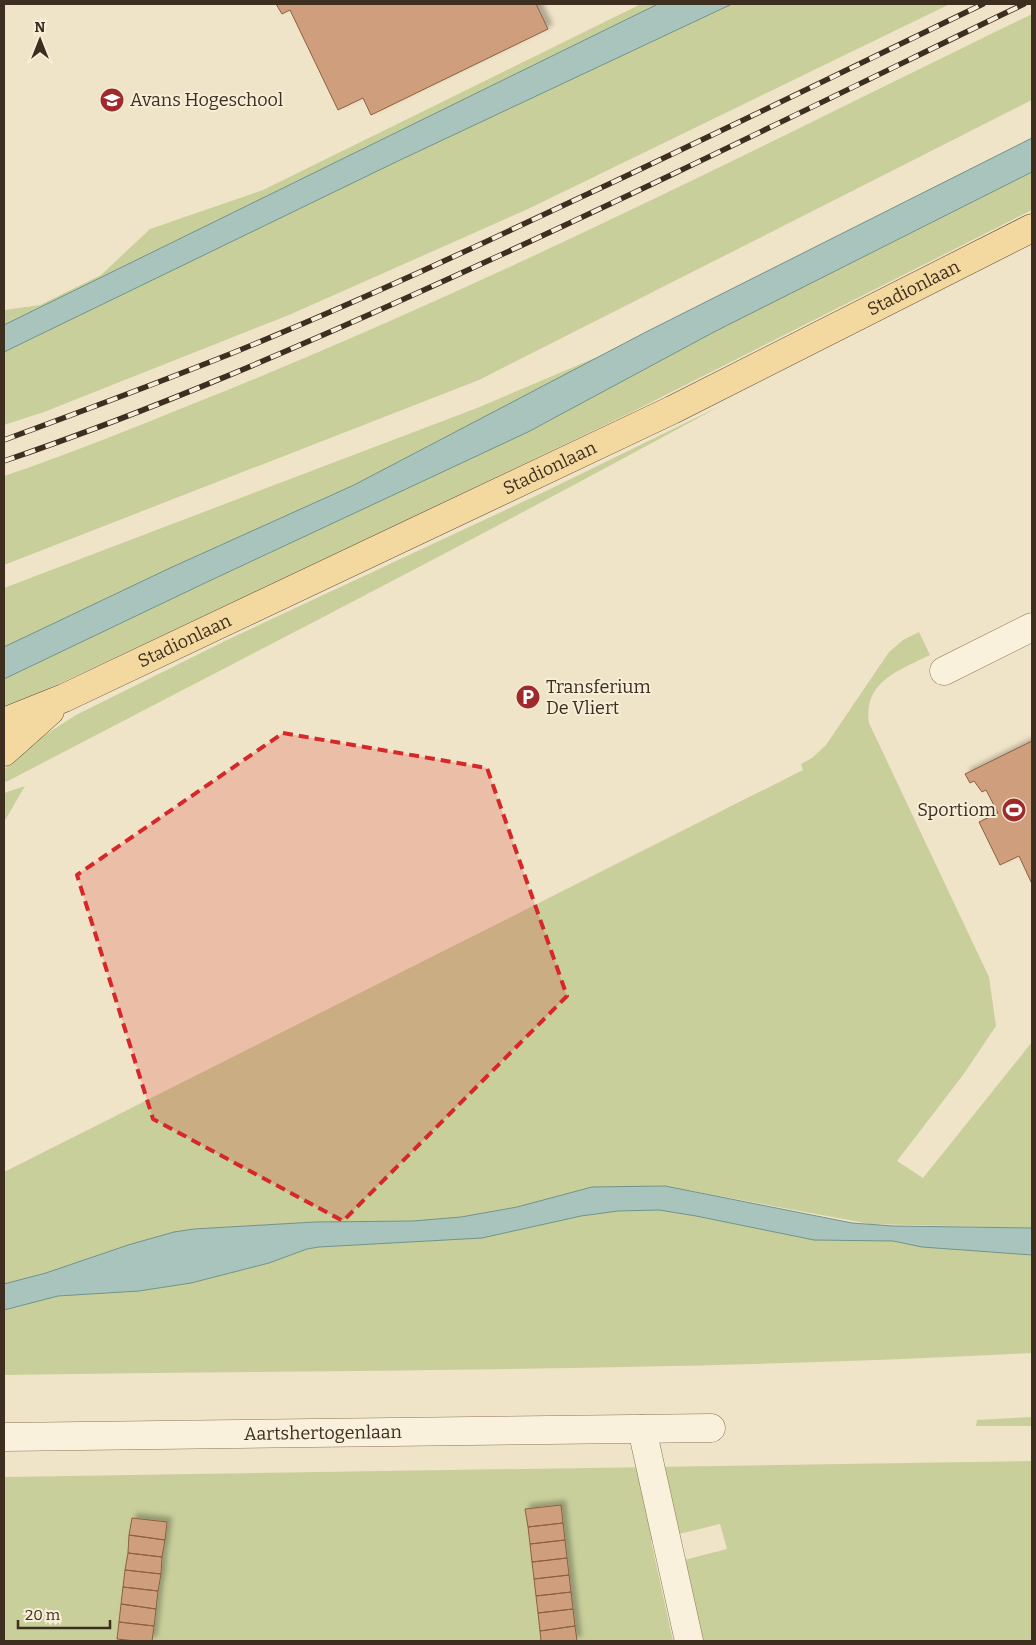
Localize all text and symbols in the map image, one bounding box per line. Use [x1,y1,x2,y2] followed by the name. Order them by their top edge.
[15,15,65,65] north arrow
[35,19,46,36] text: N
[99,87,125,113] school or university icon: Avans Hogeschool
[130,89,283,111] place label: Avans Hogeschool
[864,255,964,320] street label: Stadionlaan
[499,436,600,499] street label: Stadionlaan
[134,609,235,672] street label: Stadionlaan
[546,676,651,719] place label: Transferium De Vliert
[515,684,541,710] parking icon: Transferium De Vliert
[1001,797,1027,823] sports icon: Sportiom
[917,799,996,821] place label: Sportiom
[244,1421,403,1445] street label: Aartshertogenlaan
[18,1598,110,1630] scale bar
[25,1606,61,1624] text: 20 m

